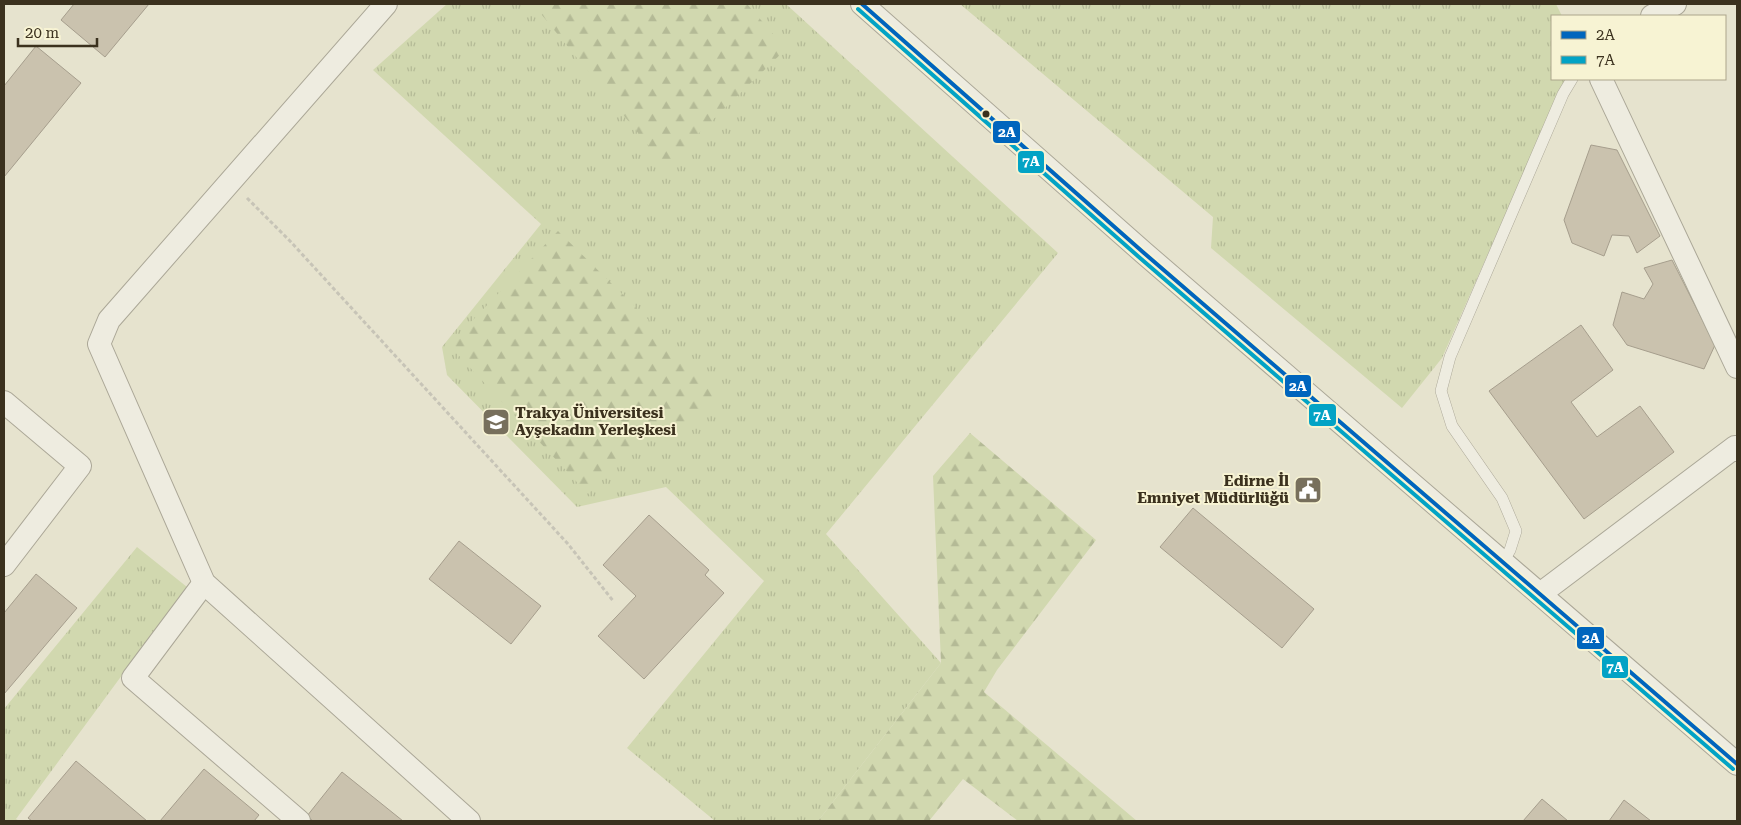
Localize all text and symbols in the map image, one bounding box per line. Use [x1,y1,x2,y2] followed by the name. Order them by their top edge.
[18,15,96,47] scale bar
[1551,15,1726,80] legend
[25,24,60,42] text: 20 m
[1596,26,1615,44] text: 2A
[1596,51,1615,69] text: 7A
[981,109,991,119] unlabelled marker
[992,120,1021,144] line badge: 2A
[998,124,1016,140] text: 2A
[1017,150,1045,174] line badge: 7A
[1022,153,1040,169] text: 7A
[1284,374,1312,398] line badge: 2A
[1289,378,1307,394] text: 2A
[515,403,676,439] place label: Trakya Üniversitesi Ayşekadın Yerleşkesi
[1308,403,1337,427] line badge: 7A
[481,407,511,437] school or university icon: Trakya Üniversitesi Ayşekadın Yerleşkesi
[1313,407,1331,423] text: 7A
[1137,472,1289,507] place label: Edirne İl Emniyet Müdürlüğü
[1293,475,1323,505] public building icon: Edirne İl Emniyet Müdürlüğü
[1576,626,1605,650] line badge: 2A
[1582,630,1600,646] text: 2A
[1601,655,1629,679] line badge: 7A
[1606,659,1624,675] text: 7A

